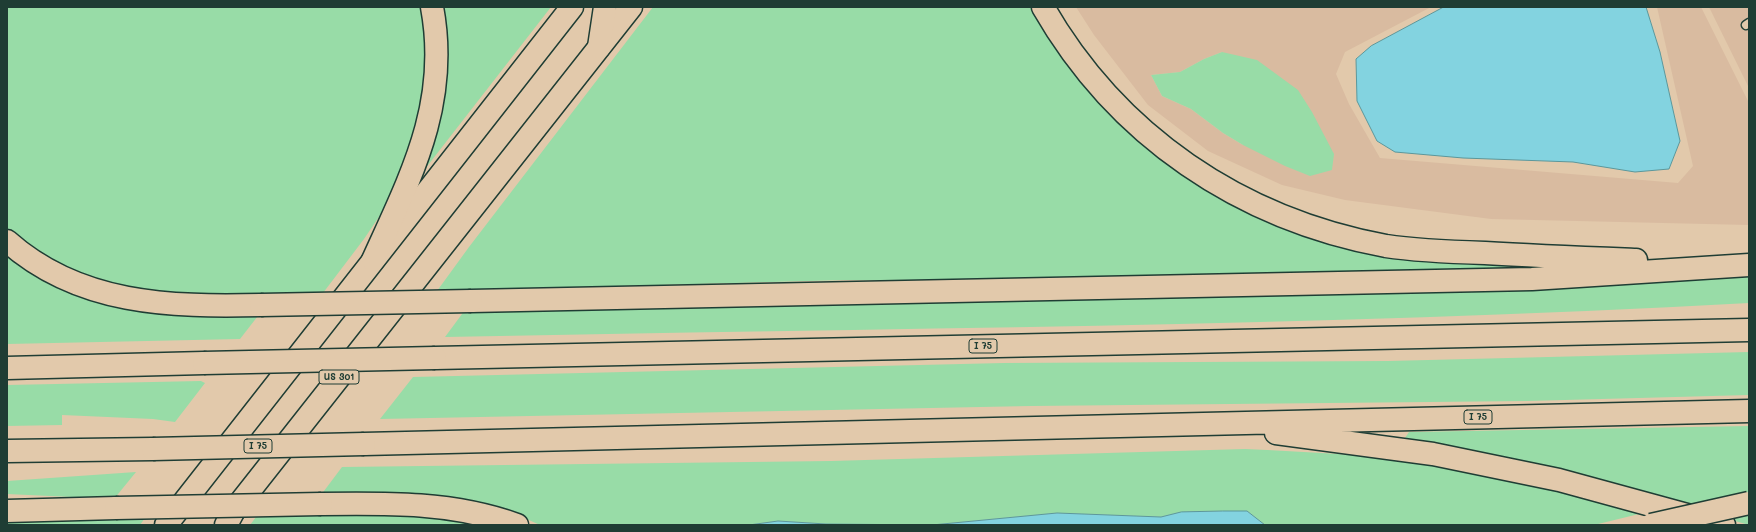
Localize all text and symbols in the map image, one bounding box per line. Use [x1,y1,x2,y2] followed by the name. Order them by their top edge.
[969,339,997,353] road number: I 75
[319,370,359,384] road number: US 301
[1464,410,1492,424] road number: I 75
[244,439,272,453] road number: I 75

